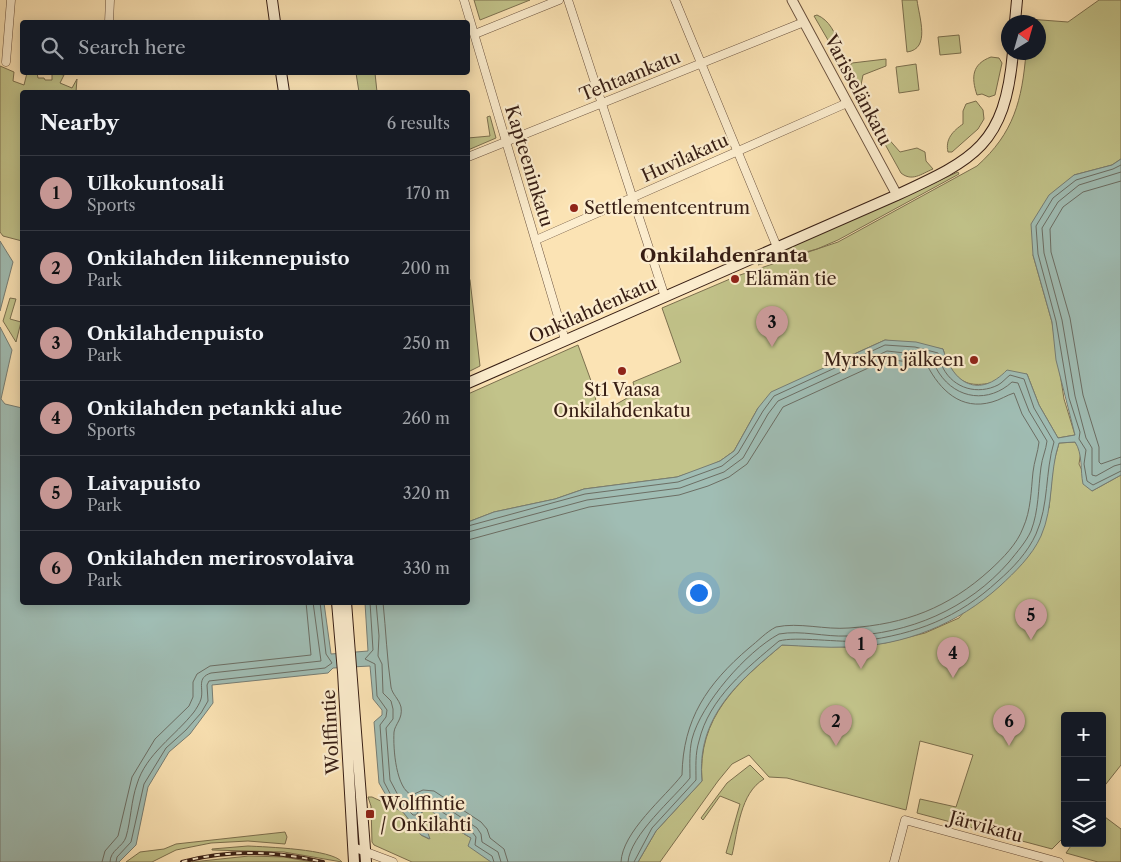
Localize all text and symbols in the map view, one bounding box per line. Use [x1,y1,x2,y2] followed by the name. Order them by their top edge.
[1001,15,1046,60] north arrow
[20,20,470,75] search box
[819,30,897,149] street label: Varisselänkatu
[38,34,66,62] icon: search
[78,36,186,59] text: Search here
[576,46,684,106] street label: Tehtaankatu
[500,102,558,230] street label: Kapteeninkatu
[40,110,119,135] text: Nearby
[387,113,450,133] text: 6 results
[638,129,732,187] street label: Huvilakatu
[87,172,224,195] text: Ulkokuntosali
[52,183,60,203] text: 1
[406,183,450,203] text: 170 m
[87,195,136,215] text: Sports
[584,197,750,219] place label: Settlementcentrum
[568,202,580,214] marker: Settlementcentrum
[640,244,809,267] district label: Onkilahdenranta
[87,247,350,270] text: Onkilahden liikennepuisto
[51,258,61,278] text: 2
[401,258,450,278] text: 200 m
[745,268,837,290] place label: Elämän tie
[87,270,122,290] text: Park
[526,272,660,348] street label: Onkilahdenkatu
[729,273,741,285] marker: Elämän tie
[756,306,788,347] pin: 3
[87,322,264,345] text: Onkilahdenpuisto
[51,333,61,353] text: 3
[403,333,450,353] text: 250 m
[87,345,122,365] text: Park
[824,349,964,371] place label: Myrskyn jälkeen
[968,354,980,366] marker: Myrskyn jälkeen
[616,365,628,377] marker: St1 Vaasa Onkilahdenkatu
[553,379,691,422] place label: St1 Vaasa Onkilahdenkatu
[87,397,342,420] text: Onkilahden petankki alue
[51,408,61,428] text: 4
[402,408,450,428] text: 260 m
[87,420,136,440] text: Sports
[87,472,201,495] text: Laivapuisto
[52,483,60,503] text: 5
[403,483,450,503] text: 320 m
[87,495,122,515] text: Park
[87,547,354,570] text: Onkilahden merirosvolaiva
[51,558,61,578] text: 6
[403,558,450,578] text: 330 m
[87,570,122,590] text: Park
[686,580,712,606] your location
[1015,599,1047,640] pin: 5
[845,628,877,669] pin: 1
[937,637,969,678] pin: 4
[318,689,344,776] street label: Wolffintie
[820,705,852,746] pin: 2
[993,705,1025,746] pin: 6
[1061,712,1106,847] map controls
[1061,712,1106,757] button: +
[1061,757,1106,802] button: −
[379,793,472,836] place label: Wolffintie / Onkilahti
[1061,802,1106,847] button: layers
[944,806,1025,847] street label: Järvikatu
[364,808,376,820] marker: Wolffintie / Onkilahti

